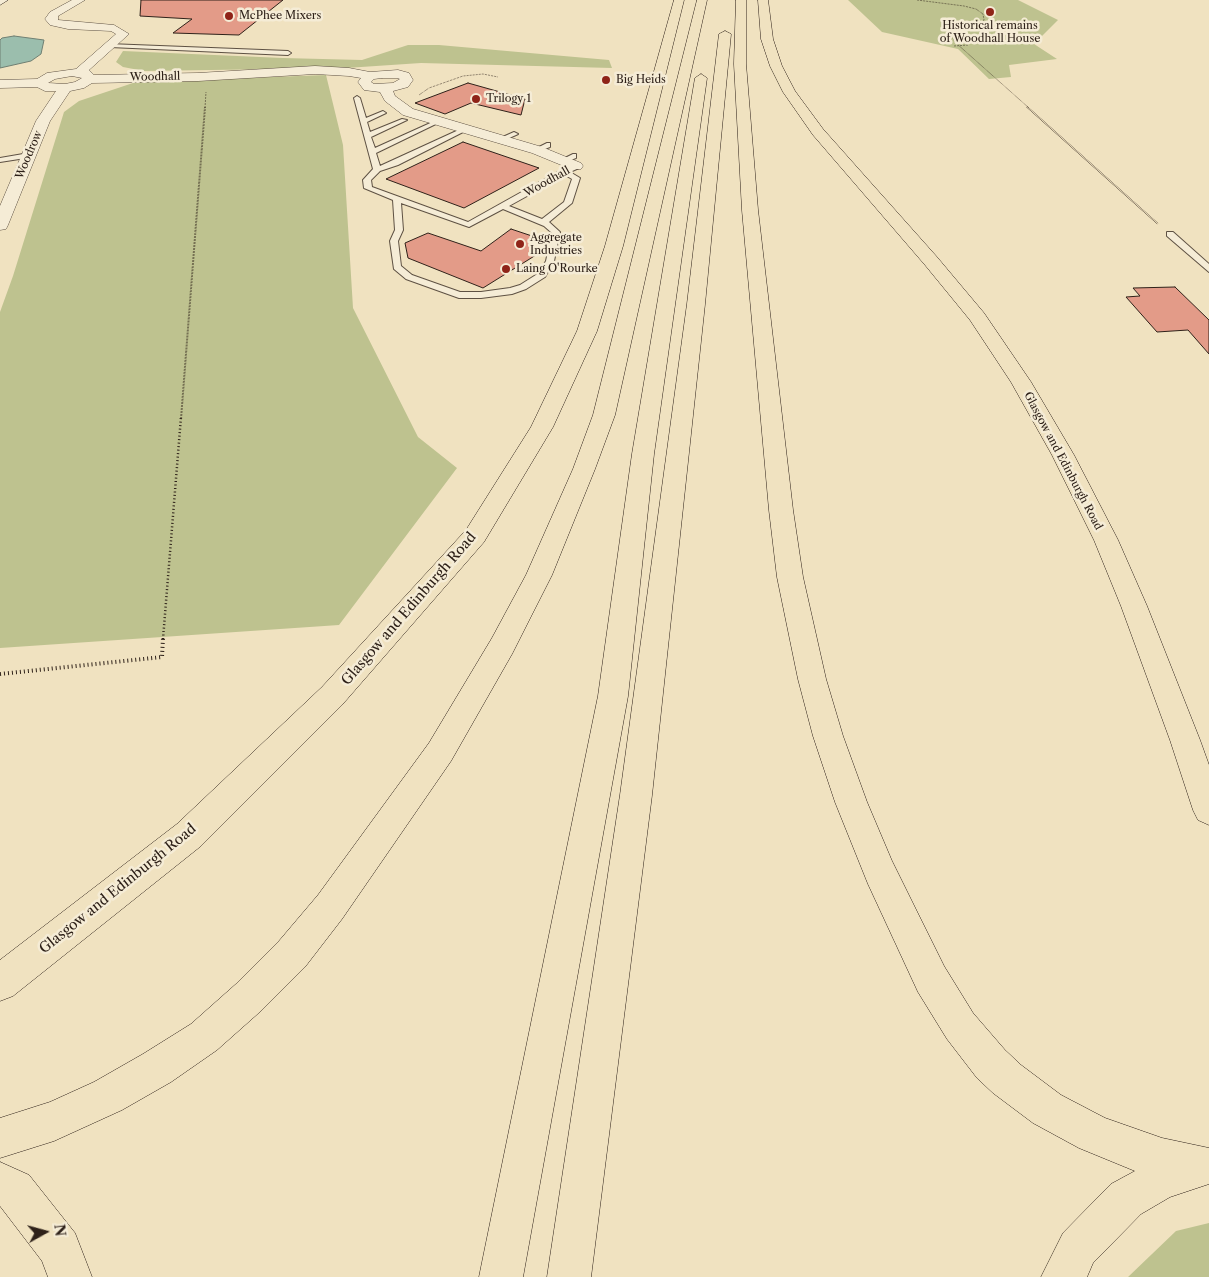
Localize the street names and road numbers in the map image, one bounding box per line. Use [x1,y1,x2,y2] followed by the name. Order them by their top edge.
[130,70,180,84] street label: Woodhall
[13,129,45,181] street label: Woodrow
[522,164,572,200] street label: Woodhall
[1021,390,1105,532] street label: Glasgow and Edinburgh Road
[338,529,480,689] street label: Glasgow and Edinburgh Road
[36,821,200,957] street label: Glasgow and Edinburgh Road

